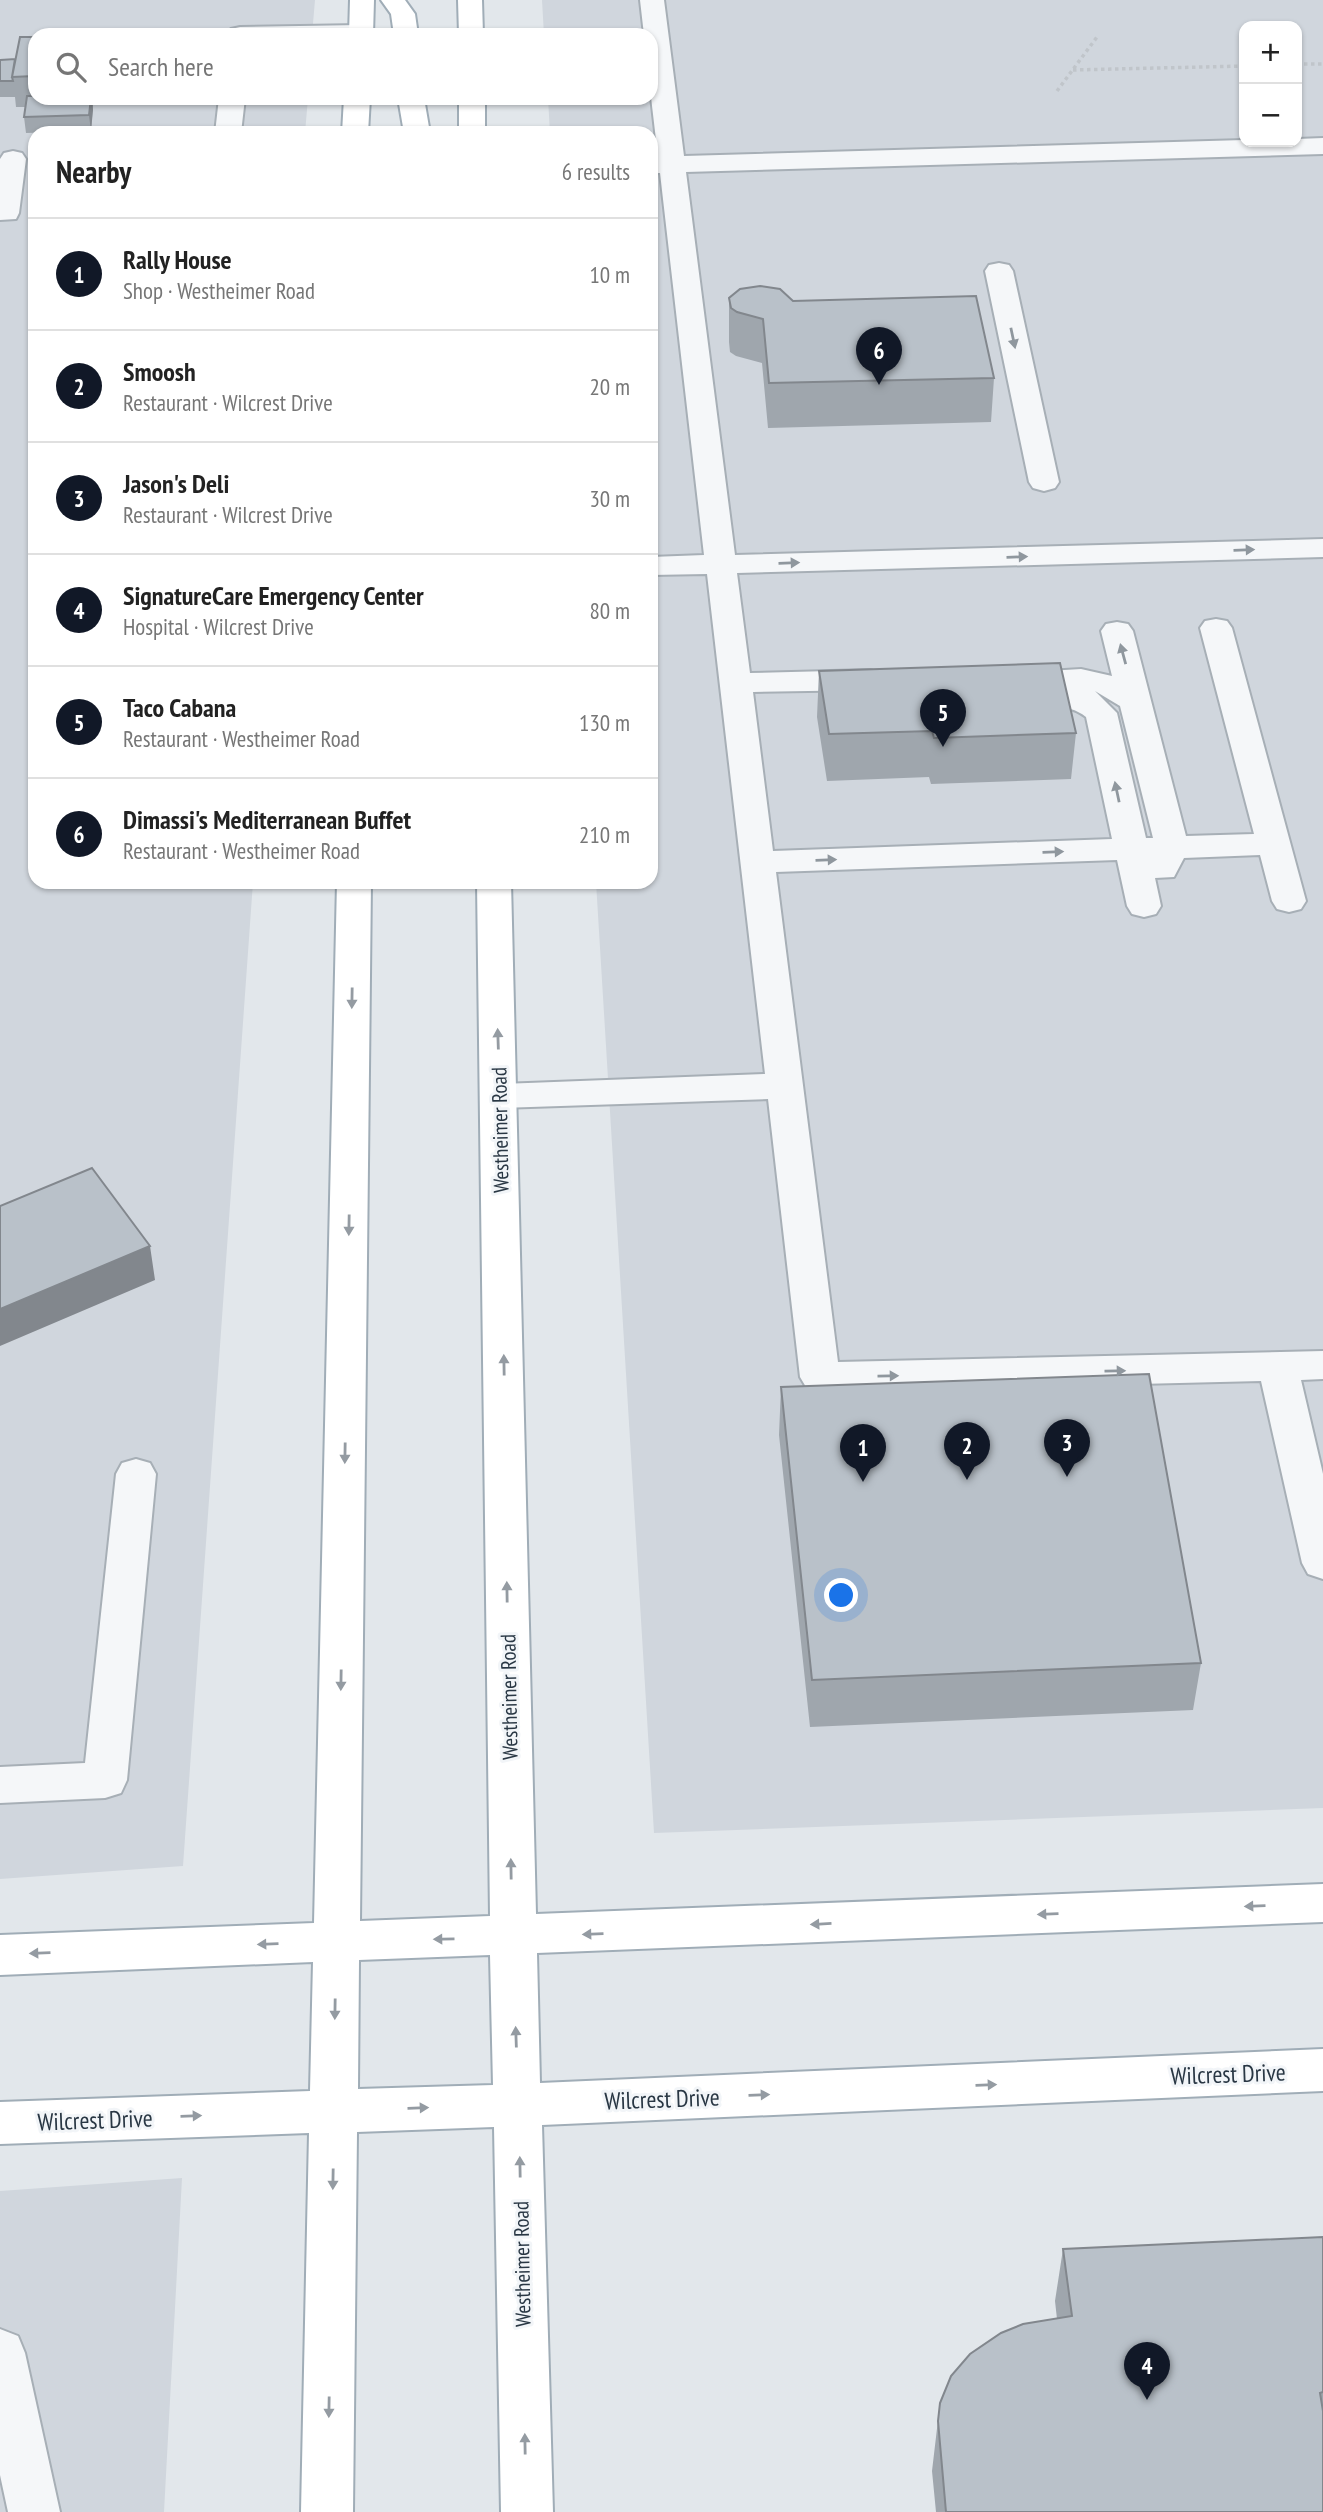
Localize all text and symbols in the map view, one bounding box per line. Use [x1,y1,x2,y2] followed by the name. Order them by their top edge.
[1239,21,1302,147] map controls
[1239,21,1302,84] button: +
[28,28,658,105] search box
[52,48,90,86] icon: search
[108,50,214,83] text: Search here
[1239,84,1302,147] button: −
[56,152,131,191] text: Nearby
[562,157,630,186] text: 6 results
[123,243,232,276] text: Rally House
[74,260,85,289] text: 1
[589,260,630,289] text: 10 m
[123,276,315,305] text: Shop · Westheimer Road
[856,327,902,385] pin: 6
[1008,327,1019,349] one-way arrow
[123,355,196,388] text: Smoosh
[74,372,85,401] text: 2
[589,372,630,401] text: 20 m
[123,388,333,417] text: Restaurant · Wilcrest Drive
[123,467,229,500] text: Jason's Deli
[74,484,85,513] text: 3
[589,484,630,513] text: 30 m
[123,500,333,529] text: Restaurant · Wilcrest Drive
[1233,544,1255,556] one-way arrow
[1006,551,1028,562] one-way arrow
[778,558,800,569] one-way arrow
[123,579,424,612] text: SignatureCare Emergency Center
[74,596,85,625] text: 4
[589,596,630,625] text: 80 m
[123,612,314,641] text: Hospital · Wilcrest Drive
[1117,643,1128,665] one-way arrow
[920,689,966,747] pin: 5
[123,691,236,724] text: Taco Cabana
[74,708,85,737] text: 5
[579,708,630,737] text: 130 m
[123,724,360,753] text: Restaurant · Westheimer Road
[1112,781,1123,803] one-way arrow
[123,803,411,836] text: Dimassi's Mediterranean Buffet
[74,820,85,849] text: 6
[579,820,630,849] text: 210 m
[123,836,360,865] text: Restaurant · Westheimer Road
[1042,846,1064,857] one-way arrow
[815,854,837,865] one-way arrow
[347,987,358,1009] one-way arrow
[492,1028,504,1050] one-way arrow
[485,1067,515,1193] street label: Westheimer Road
[343,1214,355,1236] one-way arrow
[498,1354,510,1376] one-way arrow
[1105,1365,1127,1376] one-way arrow
[877,1370,899,1381] one-way arrow
[1044,1419,1090,1477] pin: 3
[944,1422,990,1480] pin: 2
[840,1424,886,1482] pin: 1
[340,1442,351,1464] one-way arrow
[824,1578,858,1612] your location
[501,1581,513,1603] one-way arrow
[494,1634,524,1760] street label: Westheimer Road
[335,1669,346,1691] one-way arrow
[506,1857,517,1879] one-way arrow
[1244,1900,1266,1911] one-way arrow
[1037,1909,1059,1920] one-way arrow
[809,1918,831,1929] one-way arrow
[582,1928,604,1939] one-way arrow
[433,1933,455,1944] one-way arrow
[256,1939,278,1950] one-way arrow
[29,1948,51,1959] one-way arrow
[329,1999,341,2021] one-way arrow
[511,2026,522,2048] one-way arrow
[1170,2056,1286,2092] street label: Wilcrest Drive
[975,2079,997,2090] one-way arrow
[604,2081,720,2117] street label: Wilcrest Drive
[748,2089,770,2100] one-way arrow
[37,2102,153,2138] street label: Wilcrest Drive
[407,2103,429,2114] one-way arrow
[180,2111,202,2122] one-way arrow
[515,2156,526,2178] one-way arrow
[327,2168,338,2190] one-way arrow
[507,2201,537,2327] street label: Westheimer Road
[1124,2342,1170,2400] pin: 4
[323,2396,335,2418] one-way arrow
[520,2433,531,2455] one-way arrow

